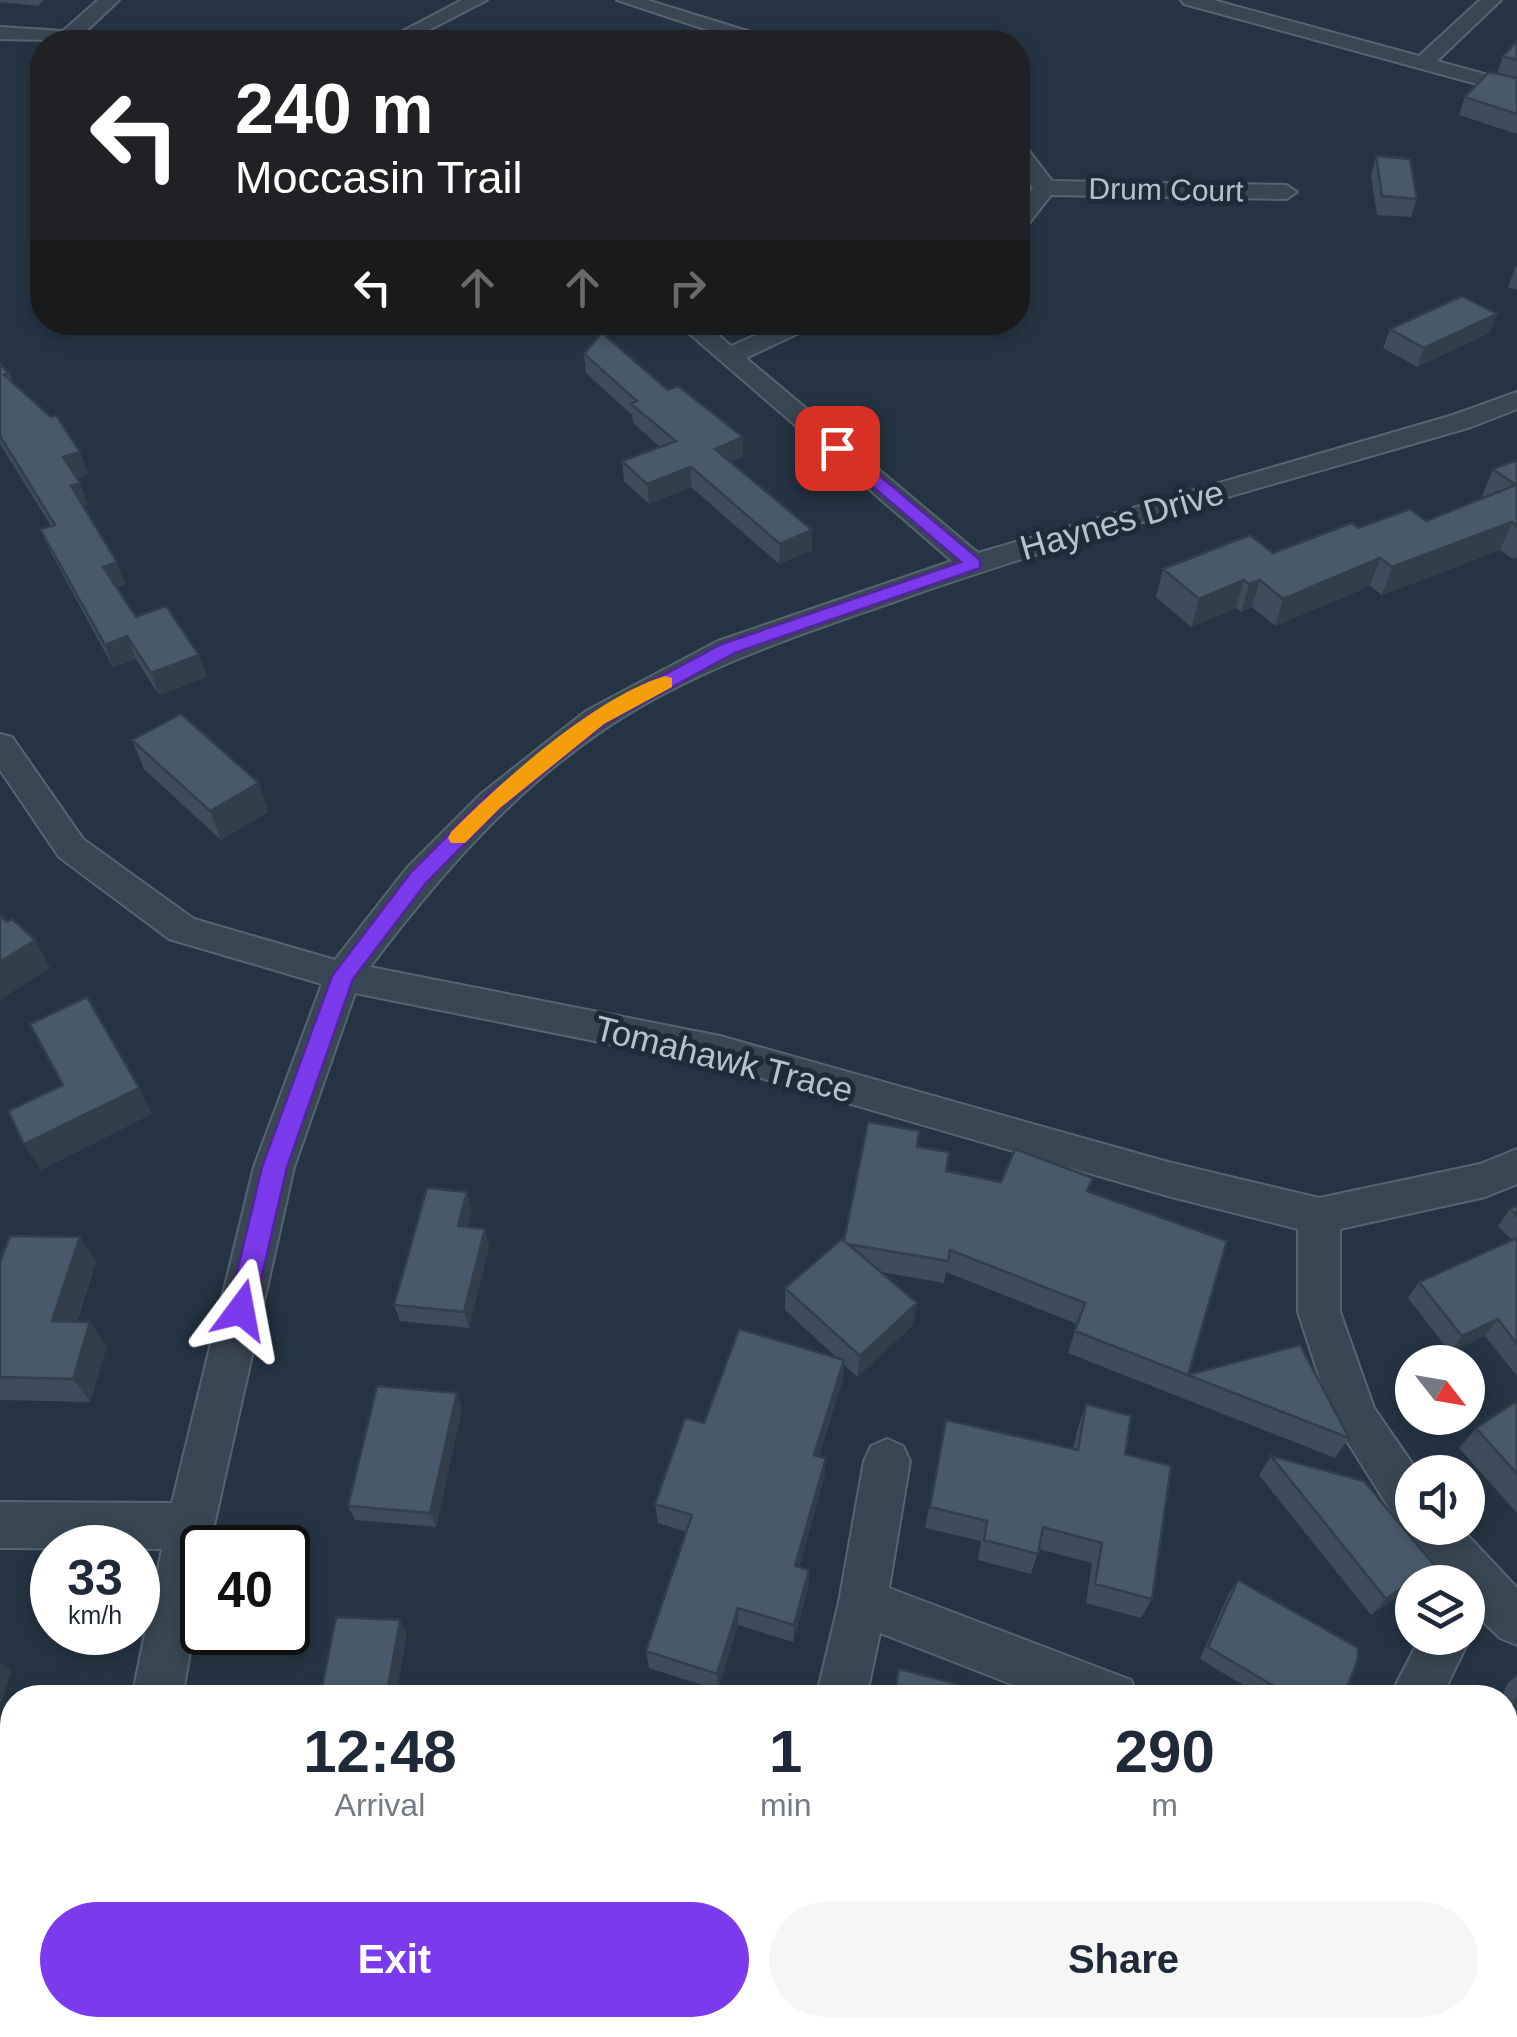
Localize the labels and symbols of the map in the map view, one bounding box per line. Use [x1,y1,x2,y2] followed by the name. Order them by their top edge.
[1088,172,1244,207] street label: Drum Court
[795,406,880,491] pin
[1016,472,1228,567] street label: Haynes Drive
[591,1008,857,1109] street label: Tomahawk Trace
[189,1258,293,1362] position arrow
[1395,1345,1485,1435] north arrow
[180,1525,310,1655] speed limit sign: 40

